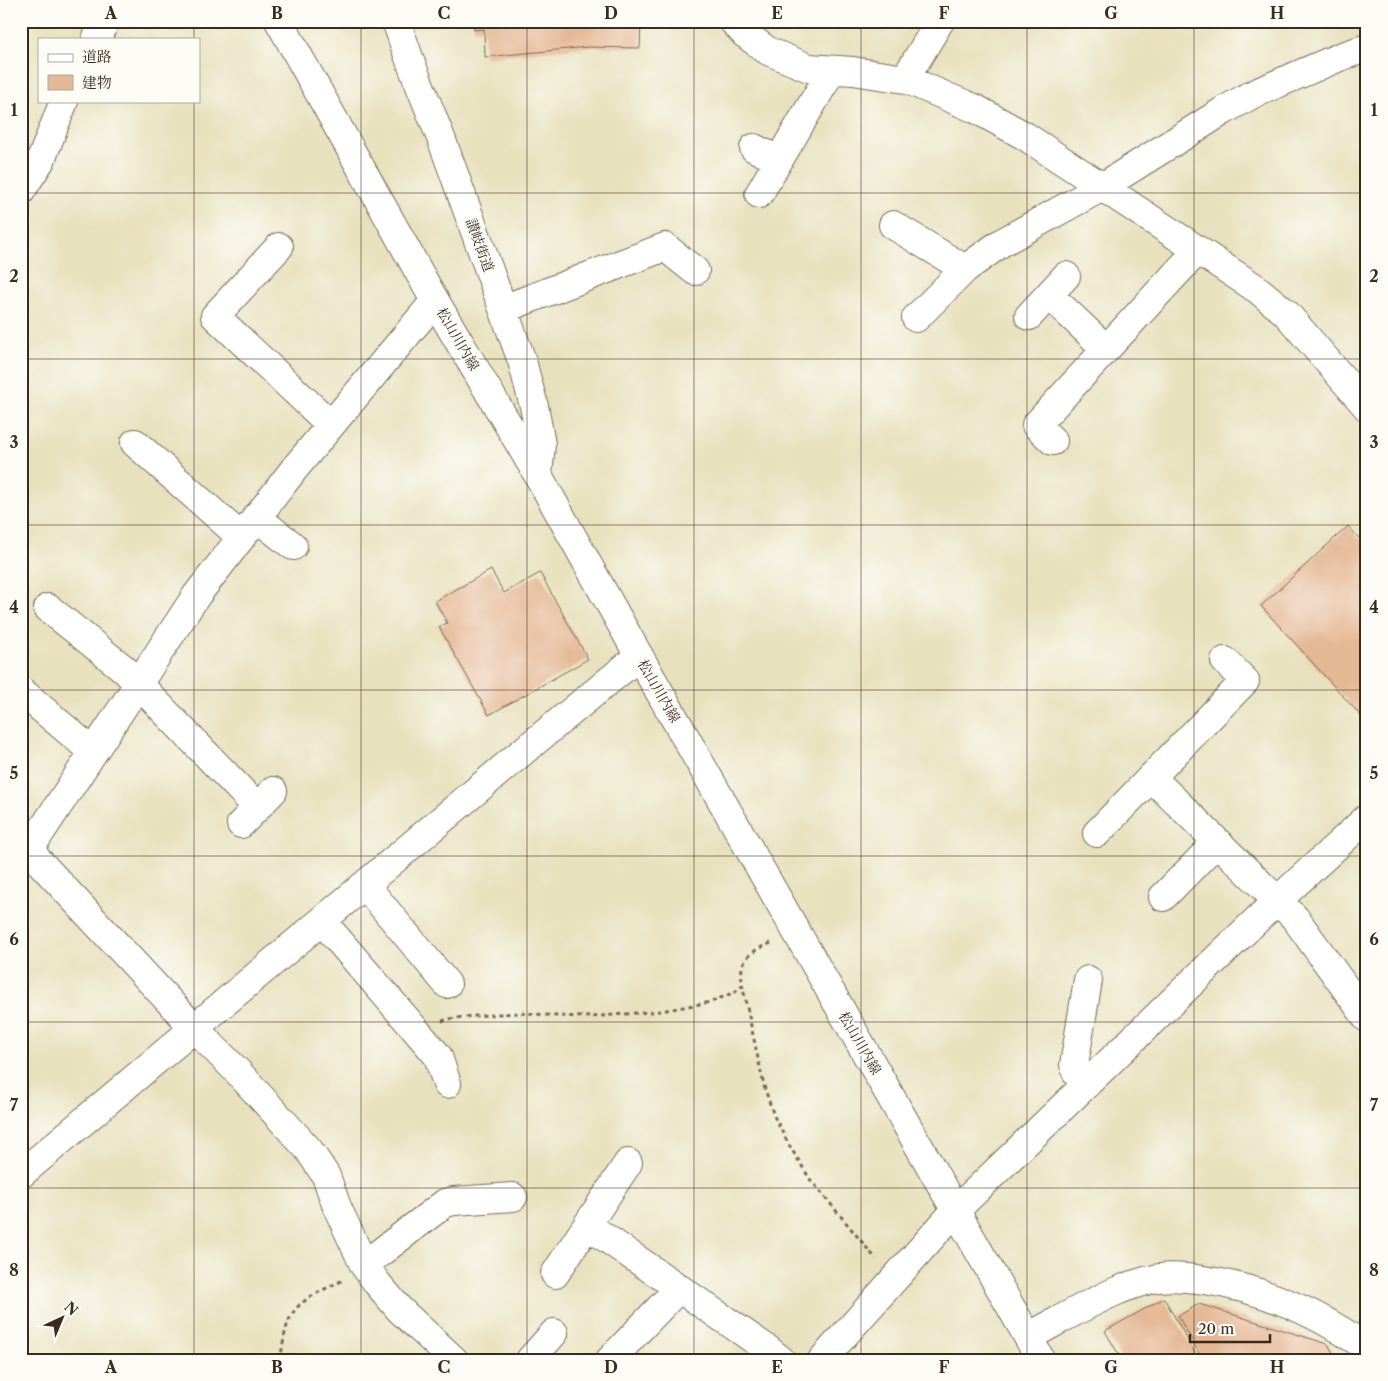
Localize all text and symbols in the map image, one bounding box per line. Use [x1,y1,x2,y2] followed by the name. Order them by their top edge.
[104,3,118,23] text: A
[271,3,283,23] text: B
[438,3,450,23] text: C
[604,3,618,23] text: D
[771,3,783,23] text: E
[939,3,950,23] text: F
[1104,3,1118,23] text: G
[1270,3,1284,23] text: H
[38,38,200,102] legend
[82,47,112,66] text: 道路
[82,73,112,92] text: 建物
[10,100,18,120] text: 1
[1370,100,1378,120] text: 1
[462,216,498,274] street label: 讃岐街道
[9,266,19,286] text: 2
[1369,266,1379,286] text: 2
[433,304,483,374] street label: 松山川内線
[9,432,19,452] text: 3
[1369,432,1379,452] text: 3
[9,597,19,617] text: 4
[1369,597,1379,617] text: 4
[634,656,684,726] street label: 松山川内線
[10,763,19,783] text: 5
[1370,763,1379,783] text: 5
[9,929,19,949] text: 6
[1369,929,1379,949] text: 6
[835,1008,885,1078] street label: 松山川内線
[10,1095,19,1115] text: 7
[1370,1095,1379,1115] text: 7
[9,1260,19,1280] text: 8
[1369,1260,1379,1280] text: 8
[38,1294,88,1344] north arrow
[60,1298,82,1319] text: N
[1190,1311,1270,1343] scale bar
[1198,1319,1234,1338] text: 20 m
[104,1357,118,1377] text: A
[271,1357,283,1377] text: B
[438,1357,450,1377] text: C
[604,1357,618,1377] text: D
[771,1357,783,1377] text: E
[939,1357,950,1377] text: F
[1104,1357,1118,1377] text: G
[1270,1357,1284,1377] text: H

